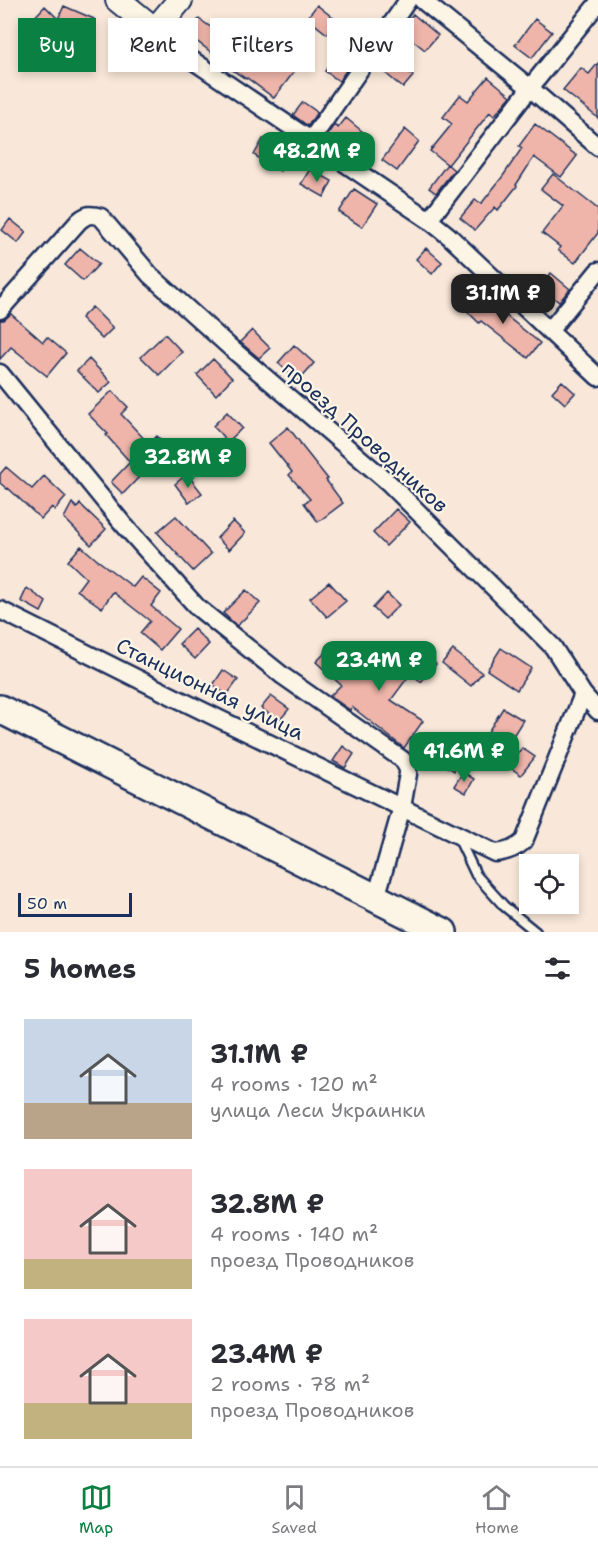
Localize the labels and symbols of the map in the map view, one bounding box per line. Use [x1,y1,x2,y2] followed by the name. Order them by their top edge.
[262,132,372,183] pin: 48.2M ₽
[448,274,558,325] pin: 31.1M ₽
[276,355,454,519] street label: проезд Проводников
[133,438,243,489] pin: 32.8M ₽
[111,631,309,747] street label: Станционная улица
[324,641,434,692] pin: 23.4M ₽
[409,732,519,783] pin: 41.6M ₽
[18,890,132,917] scale bar

